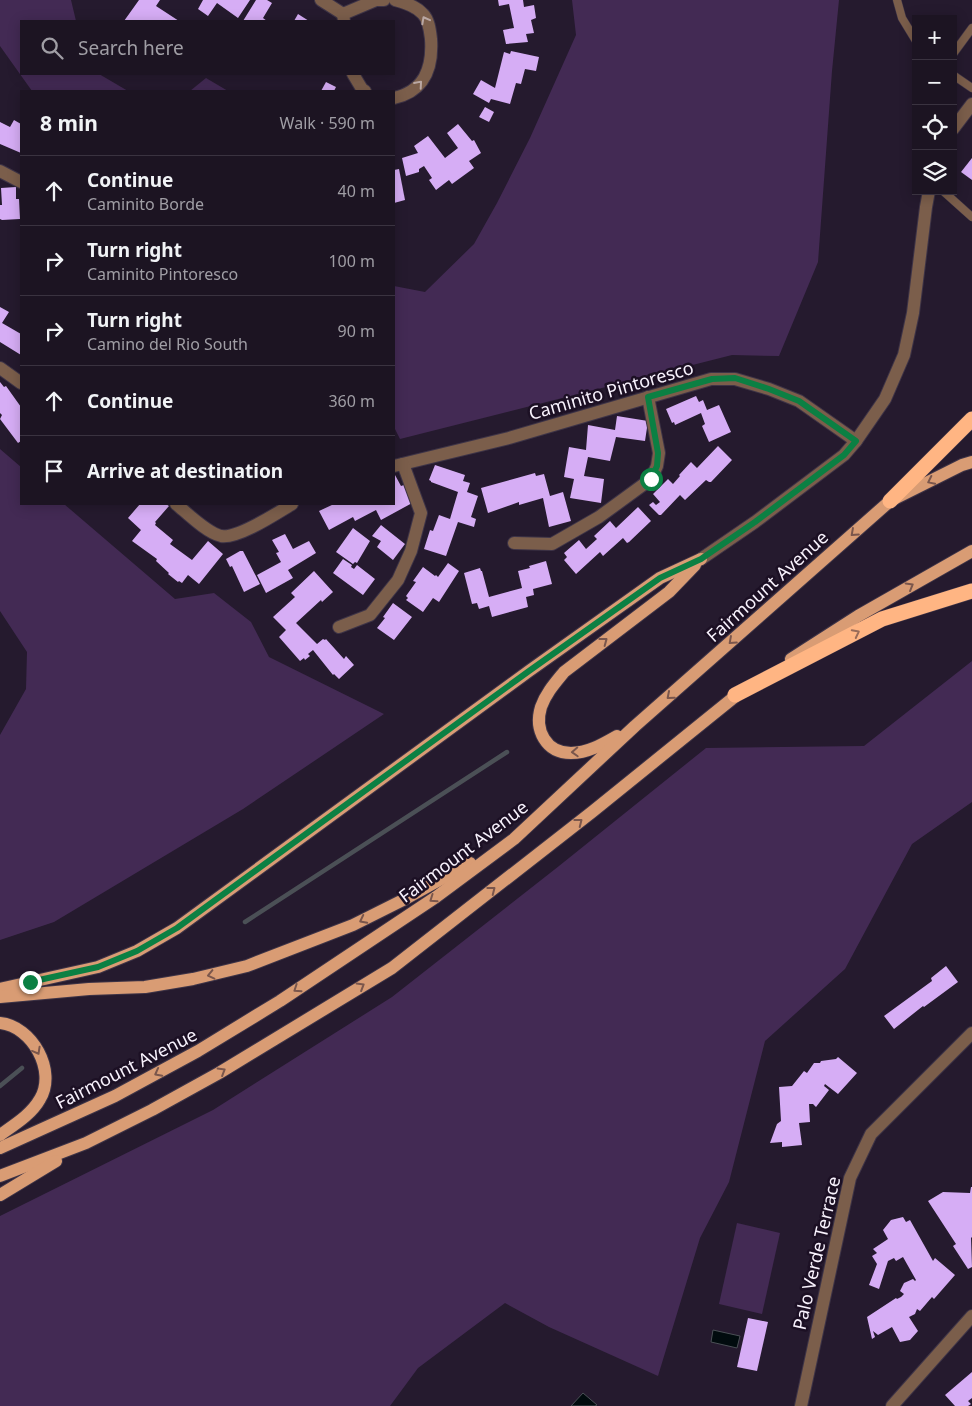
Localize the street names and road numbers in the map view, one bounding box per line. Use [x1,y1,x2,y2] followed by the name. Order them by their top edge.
[526,355,696,425] street label: Caminito Pintoresco
[701,525,833,647] street label: Fairmount Avenue
[394,795,532,907] street label: Fairmount Avenue
[51,1022,201,1114] street label: Fairmount Avenue
[787,1174,845,1332] street label: Palo Verde Terrace

